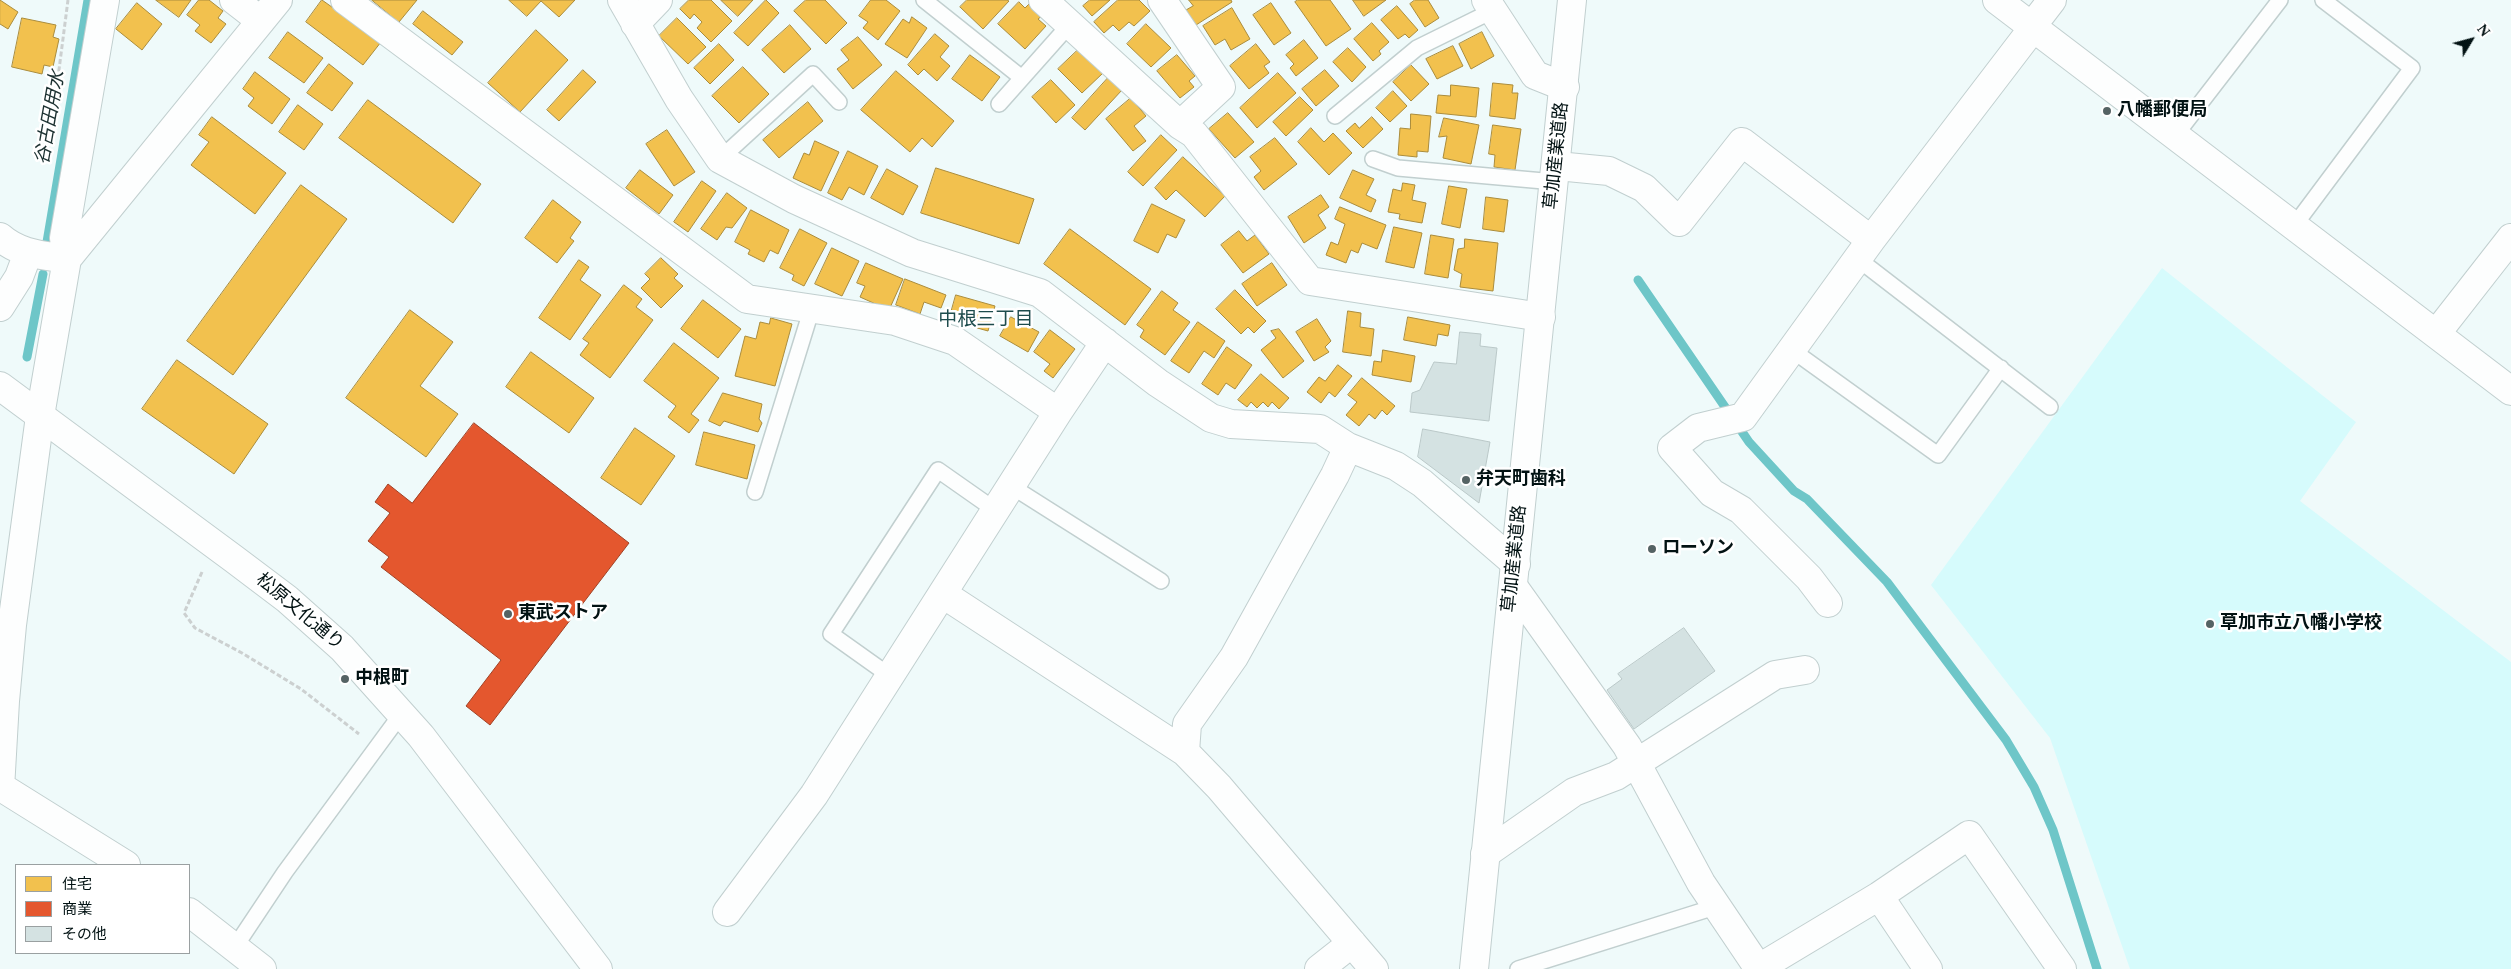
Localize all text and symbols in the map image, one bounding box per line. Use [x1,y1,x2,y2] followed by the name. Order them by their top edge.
[2446,15,2496,65] north arrow
[2472,20,2495,42] text: N
[33,69,71,167] water label: 谷古田用水
[2117,100,2207,122] place label: 八幡郵便局
[1542,101,1574,211] street label: 草加産業道路
[2101,105,2113,117] marker: 八幡郵便局
[939,310,1033,332] district label: 中根三丁目
[1476,469,1566,491] place label: 弁天町歯科
[1460,474,1472,486] marker: 弁天町歯科
[1500,504,1532,614] street label: 草加産業道路
[1662,538,1734,560] place label: ローソン
[1646,543,1658,555] marker: ローソン
[251,570,347,656] street label: 松原文化通り
[518,603,608,625] place label: 東武ストア
[502,608,514,620] marker: 東武ストア
[2220,613,2382,635] place label: 草加市立八幡小学校
[2204,618,2216,630] marker: 草加市立八幡小学校
[355,668,409,690] place label: 中根町
[339,673,351,685] marker: 中根町
[15,864,190,954] legend
[62,873,92,896] text: 住宅
[62,898,92,921] text: 商業
[62,923,107,946] text: その他

